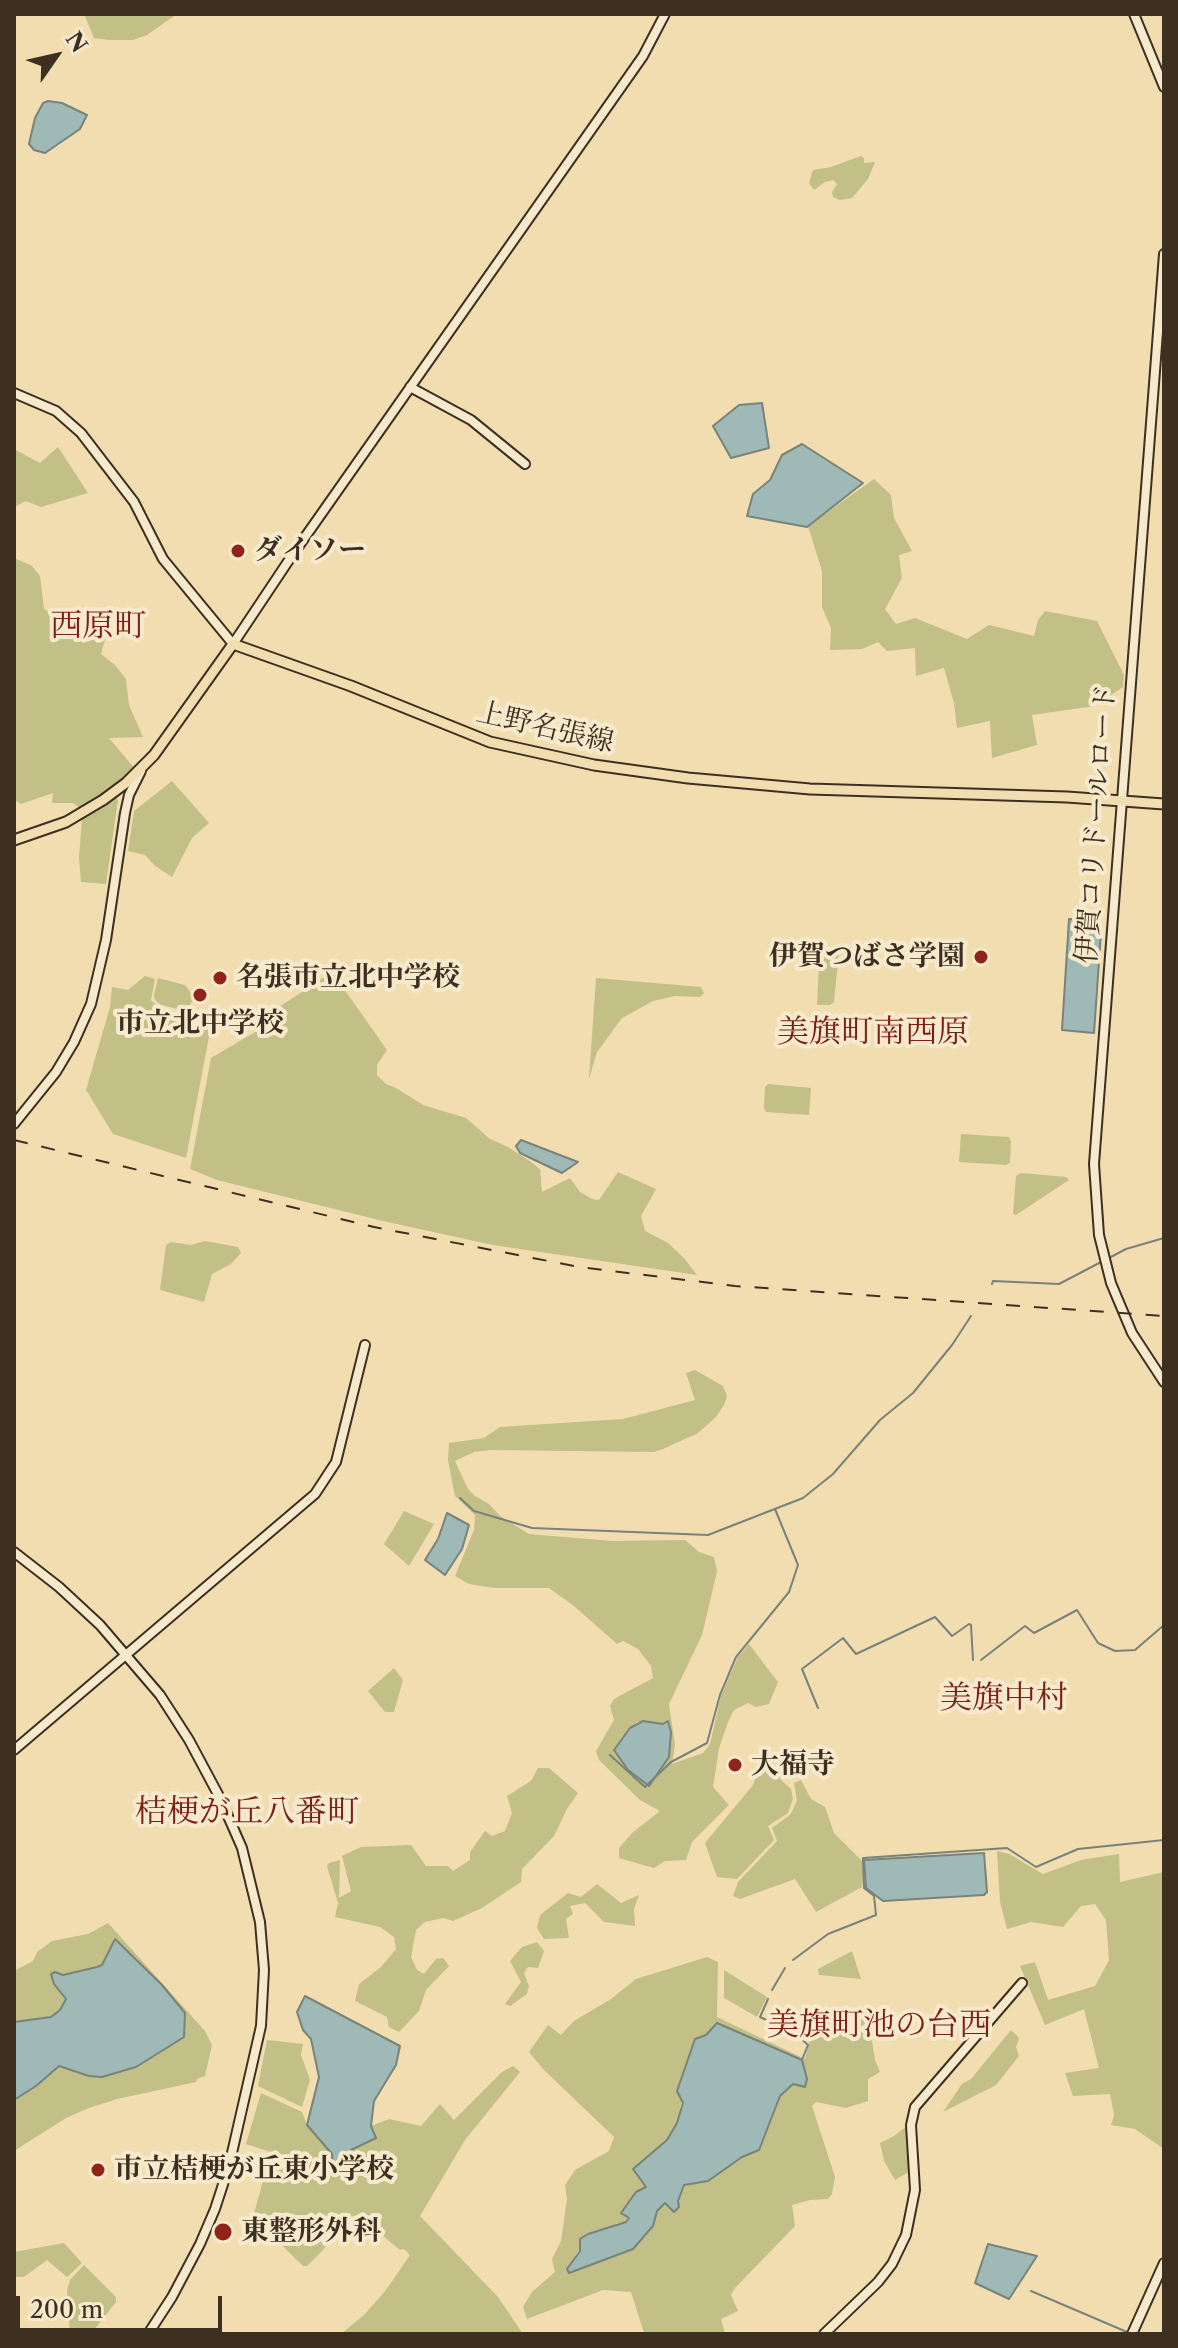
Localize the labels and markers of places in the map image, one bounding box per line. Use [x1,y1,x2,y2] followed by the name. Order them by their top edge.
[254,534,366,568] place label: ダイソー
[229,542,247,560] marker: ダイソー
[769,940,965,974] place label: 伊賀つばさ学園
[972,948,990,966] marker: 伊賀つばさ学園
[236,961,460,995] place label: 名張市立北中学校
[211,969,229,987] marker: 名張市立北中学校
[191,986,209,1004] marker: 市立北中学校
[116,1007,284,1041] place label: 市立北中学校
[751,1748,835,1782] place label: 大福寺
[726,1756,744,1774] marker: 大福寺
[114,2153,394,2187] place label: 市立桔梗が丘東小学校
[89,2161,107,2179] marker: 市立桔梗が丘東小学校
[241,2215,381,2249] place label: 東整形外科
[212,2221,234,2243] marker: 東整形外科

